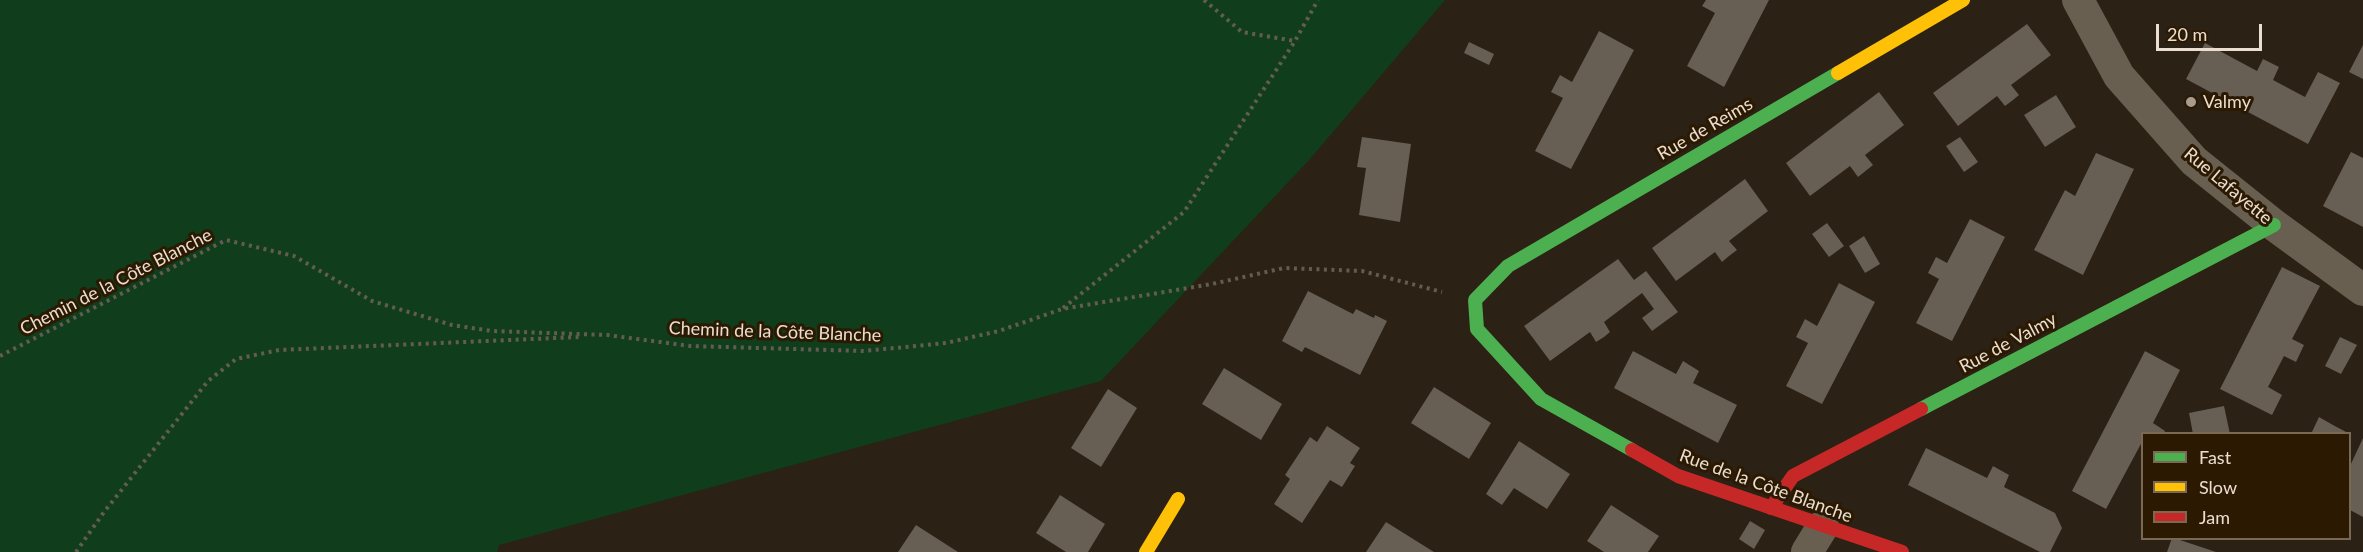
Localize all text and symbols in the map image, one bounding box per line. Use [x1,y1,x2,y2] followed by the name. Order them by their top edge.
[2159,12,2266,50] scale bar
[2167,23,2207,45] text: 20 m
[2203,91,2251,113] place label: Valmy
[1654,93,1756,165] street label: Rue de Reims
[2184,95,2198,109] marker: Valmy
[2180,143,2276,229] street label: Rue Lafayette
[16,224,216,340] street label: Chemin de la Côte Blanche
[1956,308,2060,378] street label: Rue de Valmy
[668,317,882,347] street label: Chemin de la Côte Blanche
[2141,432,2351,540] legend
[1677,445,1855,527] street label: Rue de la Côte Blanche
[2199,446,2231,468] text: Fast
[2199,476,2237,498] text: Slow
[2199,506,2230,528] text: Jam

